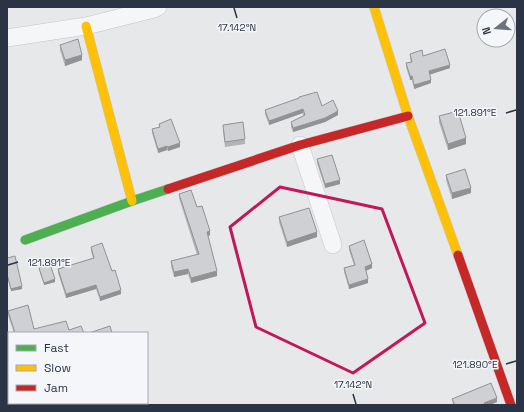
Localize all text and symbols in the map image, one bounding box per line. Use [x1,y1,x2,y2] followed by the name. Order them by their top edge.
[476,8,516,48] north arrow
[218,21,256,34] text: 17.142°N
[479,25,494,36] text: N
[454,106,497,119] text: 121.891°E
[28,256,71,269] text: 121.891°E
[8,332,148,404] legend
[44,340,69,356] text: Fast
[452,358,498,371] text: 121.890°E
[44,360,71,376] text: Slow
[334,378,372,391] text: 17.142°N
[44,380,68,396] text: Jam

